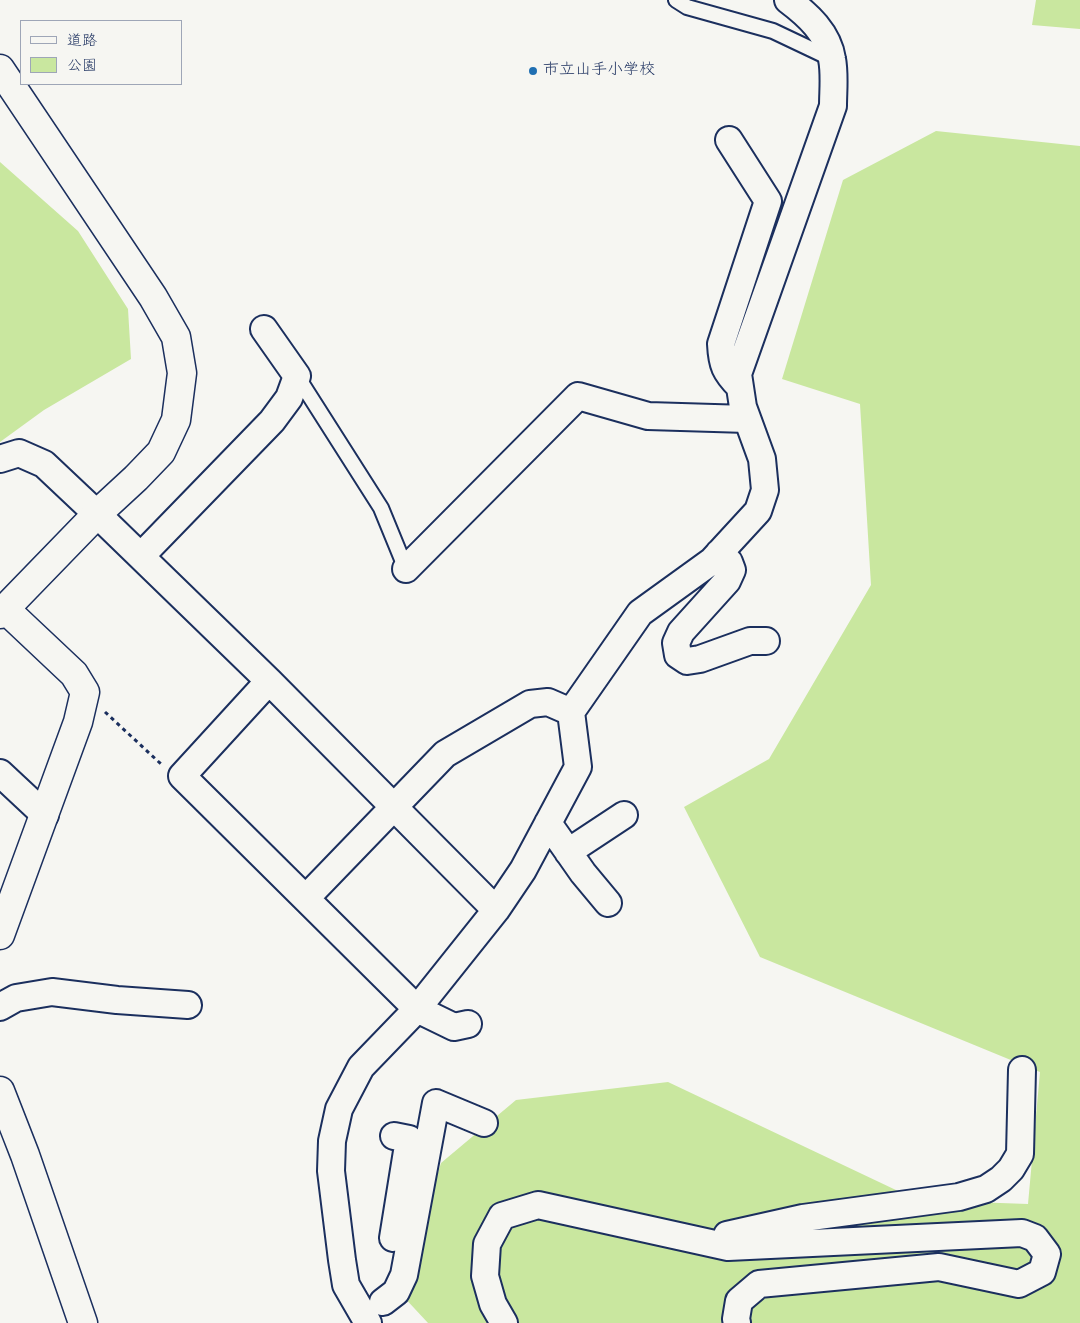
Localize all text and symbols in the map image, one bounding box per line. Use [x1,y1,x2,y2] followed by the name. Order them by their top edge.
[20,20,182,85] legend
[67,30,97,51] text: 道路
[67,55,97,76] text: 公園
[543,61,655,81] place label: 市立山手小学校
[527,65,539,77] marker: 市立山手小学校

